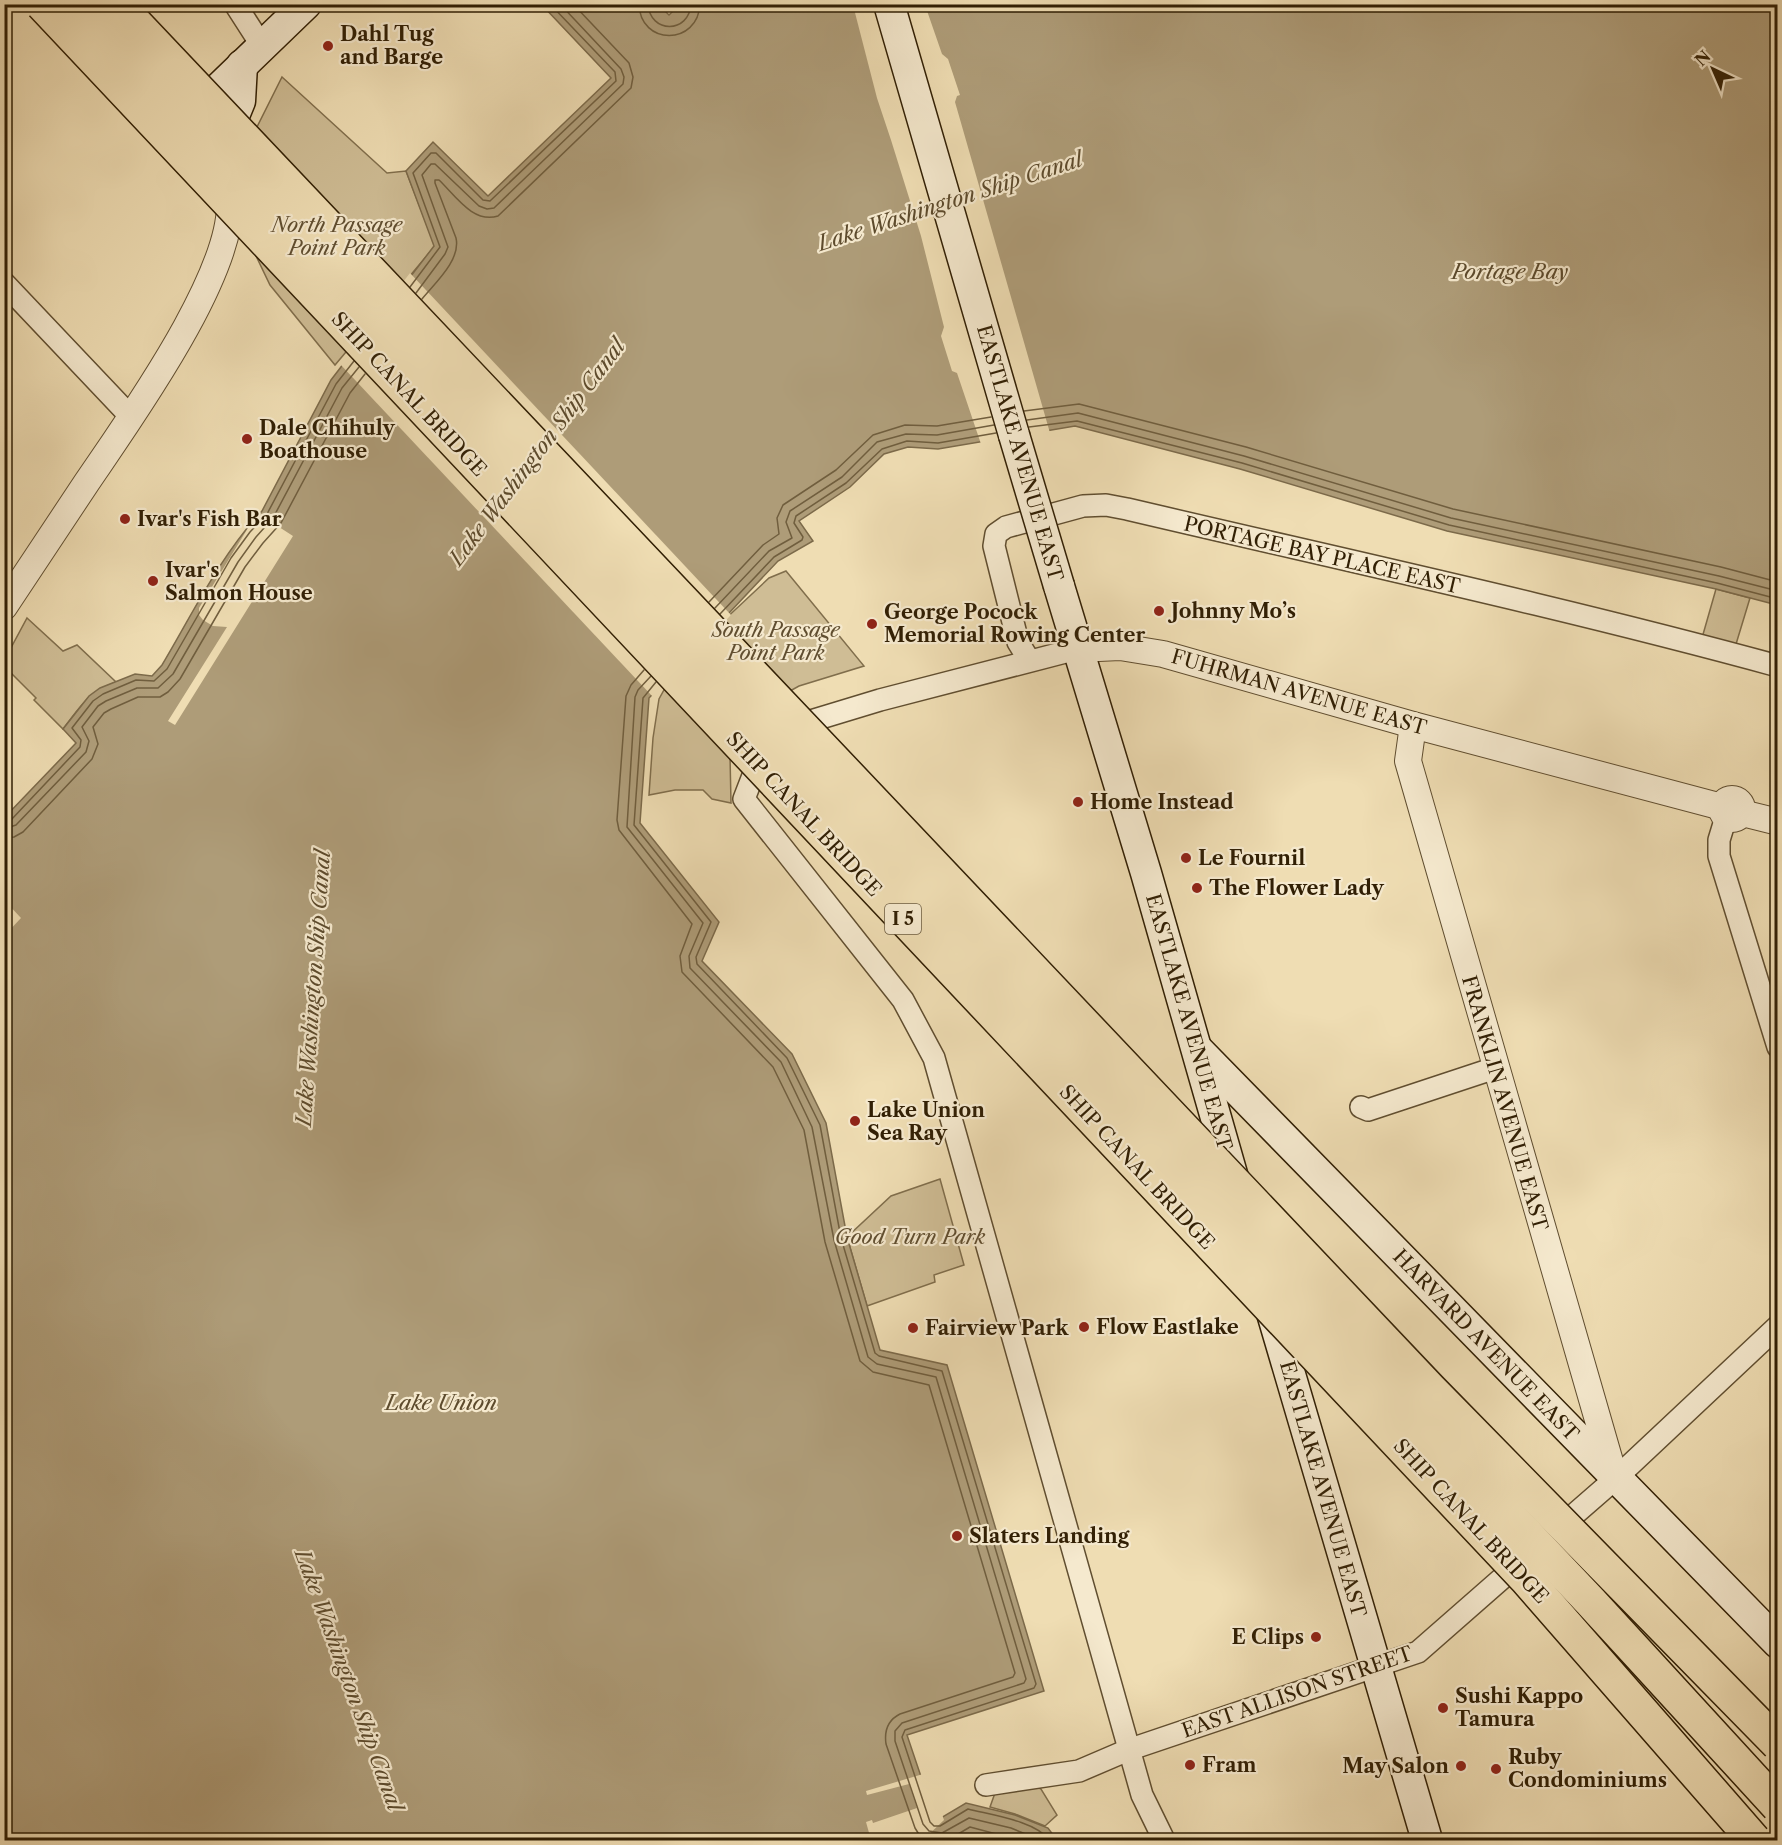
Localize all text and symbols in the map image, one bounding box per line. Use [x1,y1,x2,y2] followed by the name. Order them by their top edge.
[340,22,443,69] place label: Dahl Tug and Barge
[321,39,335,53] marker: Dahl Tug and Barge
[1683,39,1743,99] north arrow
[1691,46,1715,70] text: N
[812,146,1088,256] water label: Lake Washington Ship Canal
[270,213,404,260] park label: North Passage Point Park
[1450,259,1569,284] water label: Portage Bay
[326,307,492,481] street label: SHIP CANAL BRIDGE
[972,322,1068,584] street label: EASTLAKE AVENUE EAST
[442,332,632,572] water label: Lake Washington Ship Canal
[259,416,396,463] place label: Dale Chihuly Boathouse
[240,432,254,446] marker: Dale Chihuly Boathouse
[137,507,282,531] place label: Ivar's Fish Bar
[1182,511,1463,599] street label: PORTAGE BAY PLACE EAST
[118,512,132,526] marker: Ivar's Fish Bar
[165,558,313,605] place label: Ivar's Salmon House
[146,574,160,588] marker: Ivar's Salmon House
[1167,599,1296,623] place label: Johnny Mo’s
[884,600,1145,647] place label: George Pocock Memorial Rowing Center
[1152,604,1166,618] marker: Johnny Mo’s
[865,617,879,631] marker: George Pocock Memorial Rowing Center
[711,618,841,665] park label: South Passage Point Park
[1169,644,1429,740] street label: FUHRMAN AVENUE EAST
[721,727,887,901] street label: SHIP CANAL BRIDGE
[1090,790,1234,814] place label: Home Instead
[1071,795,1085,809] marker: Home Instead
[1198,846,1305,870] place label: Le Fournil
[291,847,335,1129] water label: Lake Washington Ship Canal
[1179,851,1193,865] marker: Le Fournil
[1209,876,1385,900] place label: The Flower Lady
[1190,881,1204,895] marker: The Flower Lady
[1141,891,1237,1153] street label: EASTLAKE AVENUE EAST
[885,904,921,934] road number: I 5
[1457,973,1553,1233] street label: FRANKLIN AVENUE EAST
[1054,1080,1220,1254] street label: SHIP CANAL BRIDGE
[867,1098,985,1145] place label: Lake Union Sea Ray
[848,1114,862,1128] marker: Lake Union Sea Ray
[835,1225,986,1249] park label: Good Turn Park
[1388,1244,1584,1446] street label: HARVARD AVENUE EAST
[1096,1315,1239,1339] place label: Flow Eastlake
[925,1316,1069,1340] place label: Fairview Park
[1077,1320,1091,1334] marker: Flow Eastlake
[906,1321,920,1335] marker: Fairview Park
[1275,1358,1371,1620] street label: EASTLAKE AVENUE EAST
[383,1390,497,1415] water label: Lake Union
[1388,1434,1554,1608] street label: SHIP CANAL BRIDGE
[969,1524,1130,1548] place label: Slaters Landing
[950,1529,964,1543] marker: Slaters Landing
[289,1544,409,1817] water label: Lake Washington Ship Canal
[1232,1625,1304,1649] place label: E Clips
[1309,1630,1323,1644] marker: E Clips
[1178,1641,1416,1743] street label: EAST ALLISON STREET
[1455,1684,1583,1731] place label: Sushi Kappo Tamura
[1436,1701,1450,1715] marker: Sushi Kappo Tamura
[1508,1745,1667,1792] place label: Ruby Condominiums
[1202,1753,1257,1777] place label: Fram
[1342,1754,1449,1778] place label: May Salon
[1183,1758,1197,1772] marker: Fram
[1454,1759,1468,1773] marker: May Salon
[1489,1762,1503,1776] marker: Ruby Condominiums

